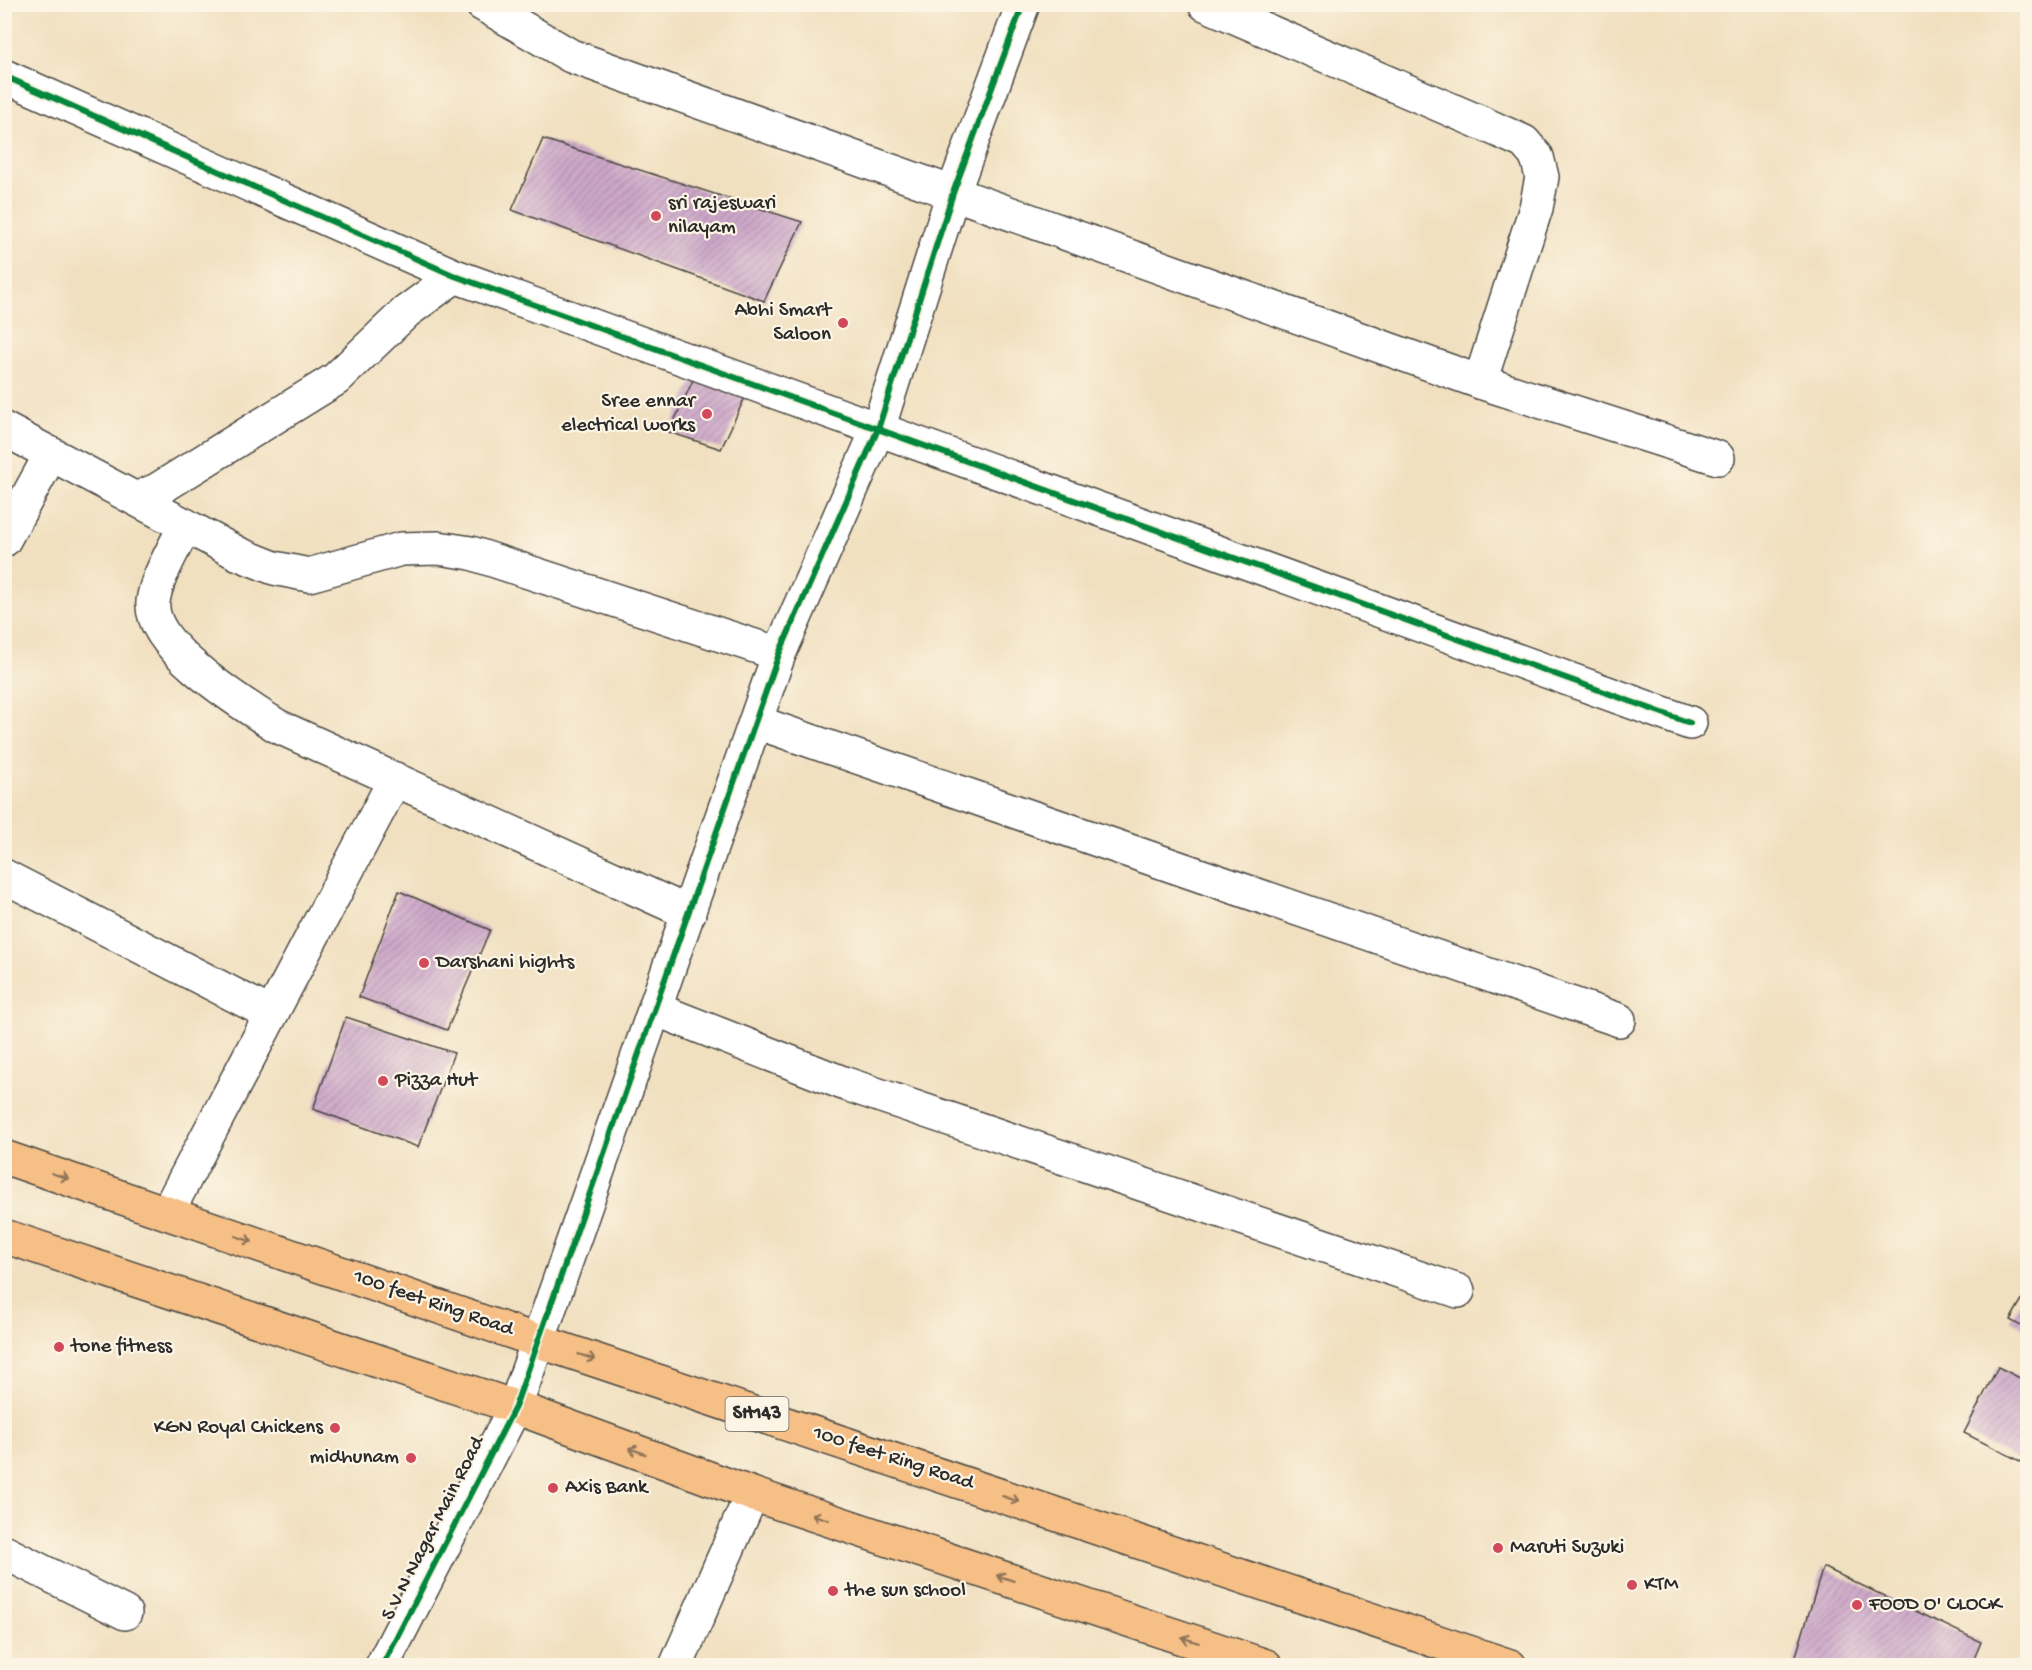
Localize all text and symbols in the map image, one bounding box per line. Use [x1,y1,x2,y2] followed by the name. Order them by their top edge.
[668,192,776,241] place label: sri rajeswari nilayam
[649,209,663,223] marker: sri rajeswari nilayam
[734,299,833,348] place label: Abhi Smart Saloon
[836,316,850,330] marker: Abhi Smart Saloon
[561,390,697,439] place label: Sree ennar electrical works
[700,407,714,421] marker: Sree ennar electrical works
[434,951,576,976] place label: Darshani hights
[417,956,431,970] marker: Darshani hights
[394,1069,479,1094] place label: Pizza Hut
[376,1074,390,1088] marker: Pizza Hut
[50,1171,69,1182] one-way arrow
[234,1235,253,1246] one-way arrow
[349,1265,518,1344] street label: 100 feet Ring Road
[69,1335,173,1360] place label: tone fitness
[52,1340,66,1354] marker: tone fitness
[578,1353,596,1364] one-way arrow
[726,1397,789,1431] road number: SH143
[154,1416,324,1441] place label: KGN Royal Chickens
[328,1421,342,1435] marker: KGN Royal Chickens
[809,1421,978,1497] street label: 100 feet Ring Road
[377,1431,492,1625] street label: S V N Nagar Main Road
[628,1445,646,1456] one-way arrow
[310,1446,399,1471] place label: midhunam
[404,1451,418,1465] marker: midhunam
[565,1476,650,1501] place label: Axis Bank
[546,1481,560,1495] marker: Axis Bank
[1002,1494,1020,1505] one-way arrow
[811,1510,830,1521] one-way arrow
[1510,1536,1624,1561] place label: Maruti Suzuki
[1491,1541,1505,1555] marker: Maruti Suzuki
[996,1572,1015,1583] one-way arrow
[1644,1573,1679,1598] place label: KTM
[1625,1578,1639,1592] marker: KTM
[843,1579,966,1604] place label: the sun school
[826,1584,840,1598] marker: the sun school
[1868,1593,2004,1618] place label: FOOD O' CLOCK
[1850,1598,1864,1612] marker: FOOD O' CLOCK
[1181,1634,1200,1645] one-way arrow

